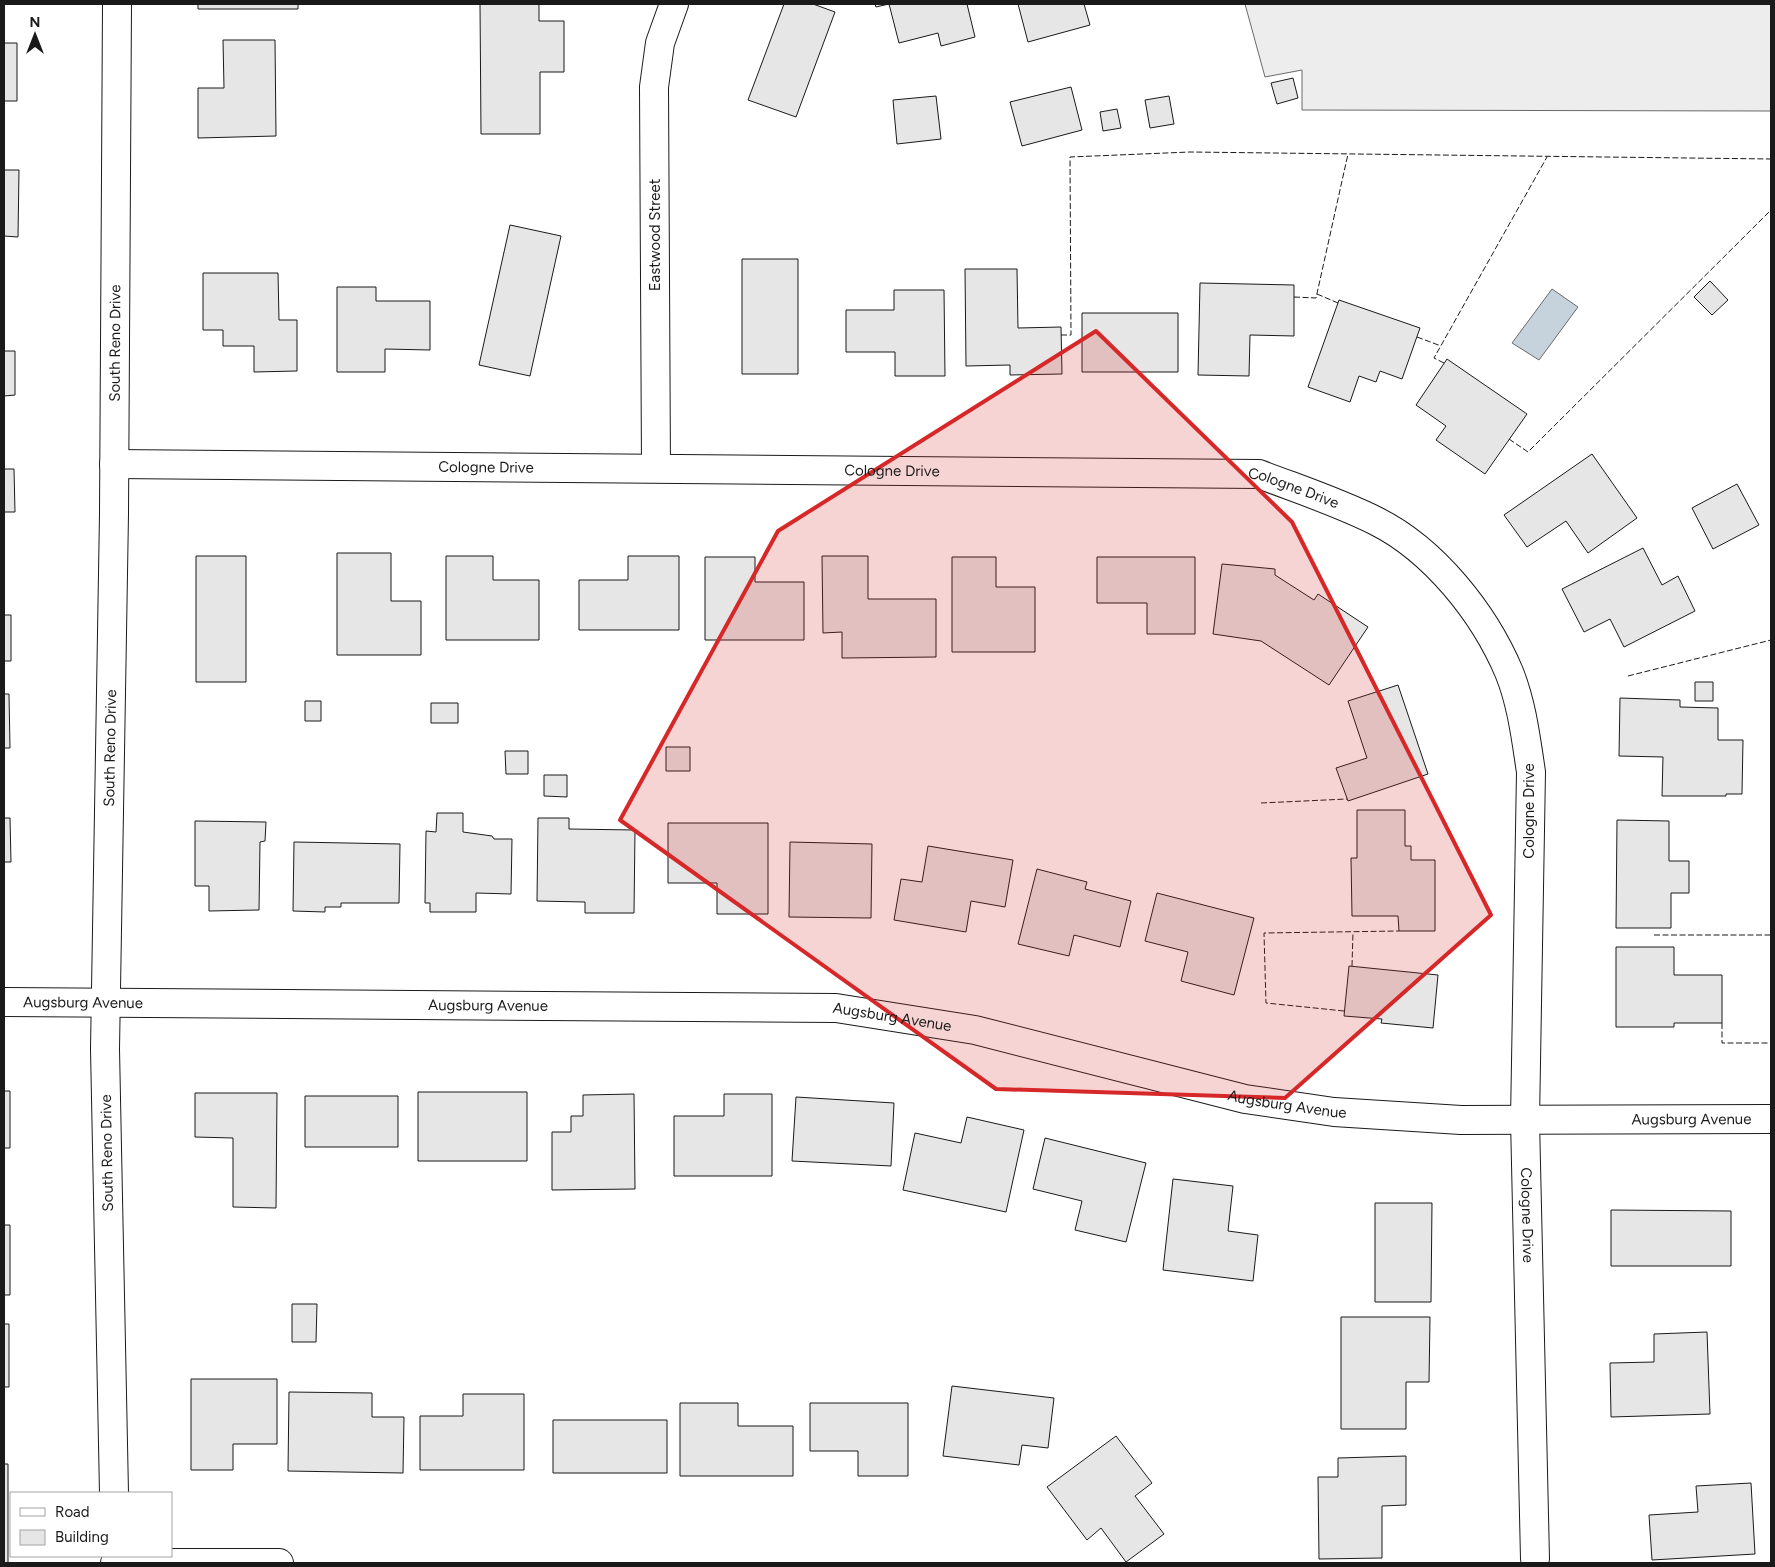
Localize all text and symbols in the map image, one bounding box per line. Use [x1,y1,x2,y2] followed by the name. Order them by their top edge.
[10,10,60,60] north arrow
[30,14,40,31] text: N
[646,178,664,291] street label: Eastwood Street
[106,285,124,402] street label: South Reno Drive
[438,458,534,477] street label: Cologne Drive
[844,461,940,480] street label: Cologne Drive
[1248,465,1342,512] street label: Cologne Drive
[100,689,120,807] street label: South Reno Drive
[1520,763,1538,859] street label: Cologne Drive
[23,993,143,1012] street label: Augsburg Avenue
[428,996,548,1015] street label: Augsburg Avenue
[832,999,953,1035] street label: Augsburg Avenue
[1226,1086,1347,1122] street label: Augsburg Avenue
[97,1094,117,1212] street label: South Reno Drive
[1631,1110,1751,1128] street label: Augsburg Avenue
[1517,1167,1537,1263] street label: Cologne Drive
[10,1492,172,1557] legend
[55,1503,90,1521] text: Road
[55,1528,109,1546] text: Building

